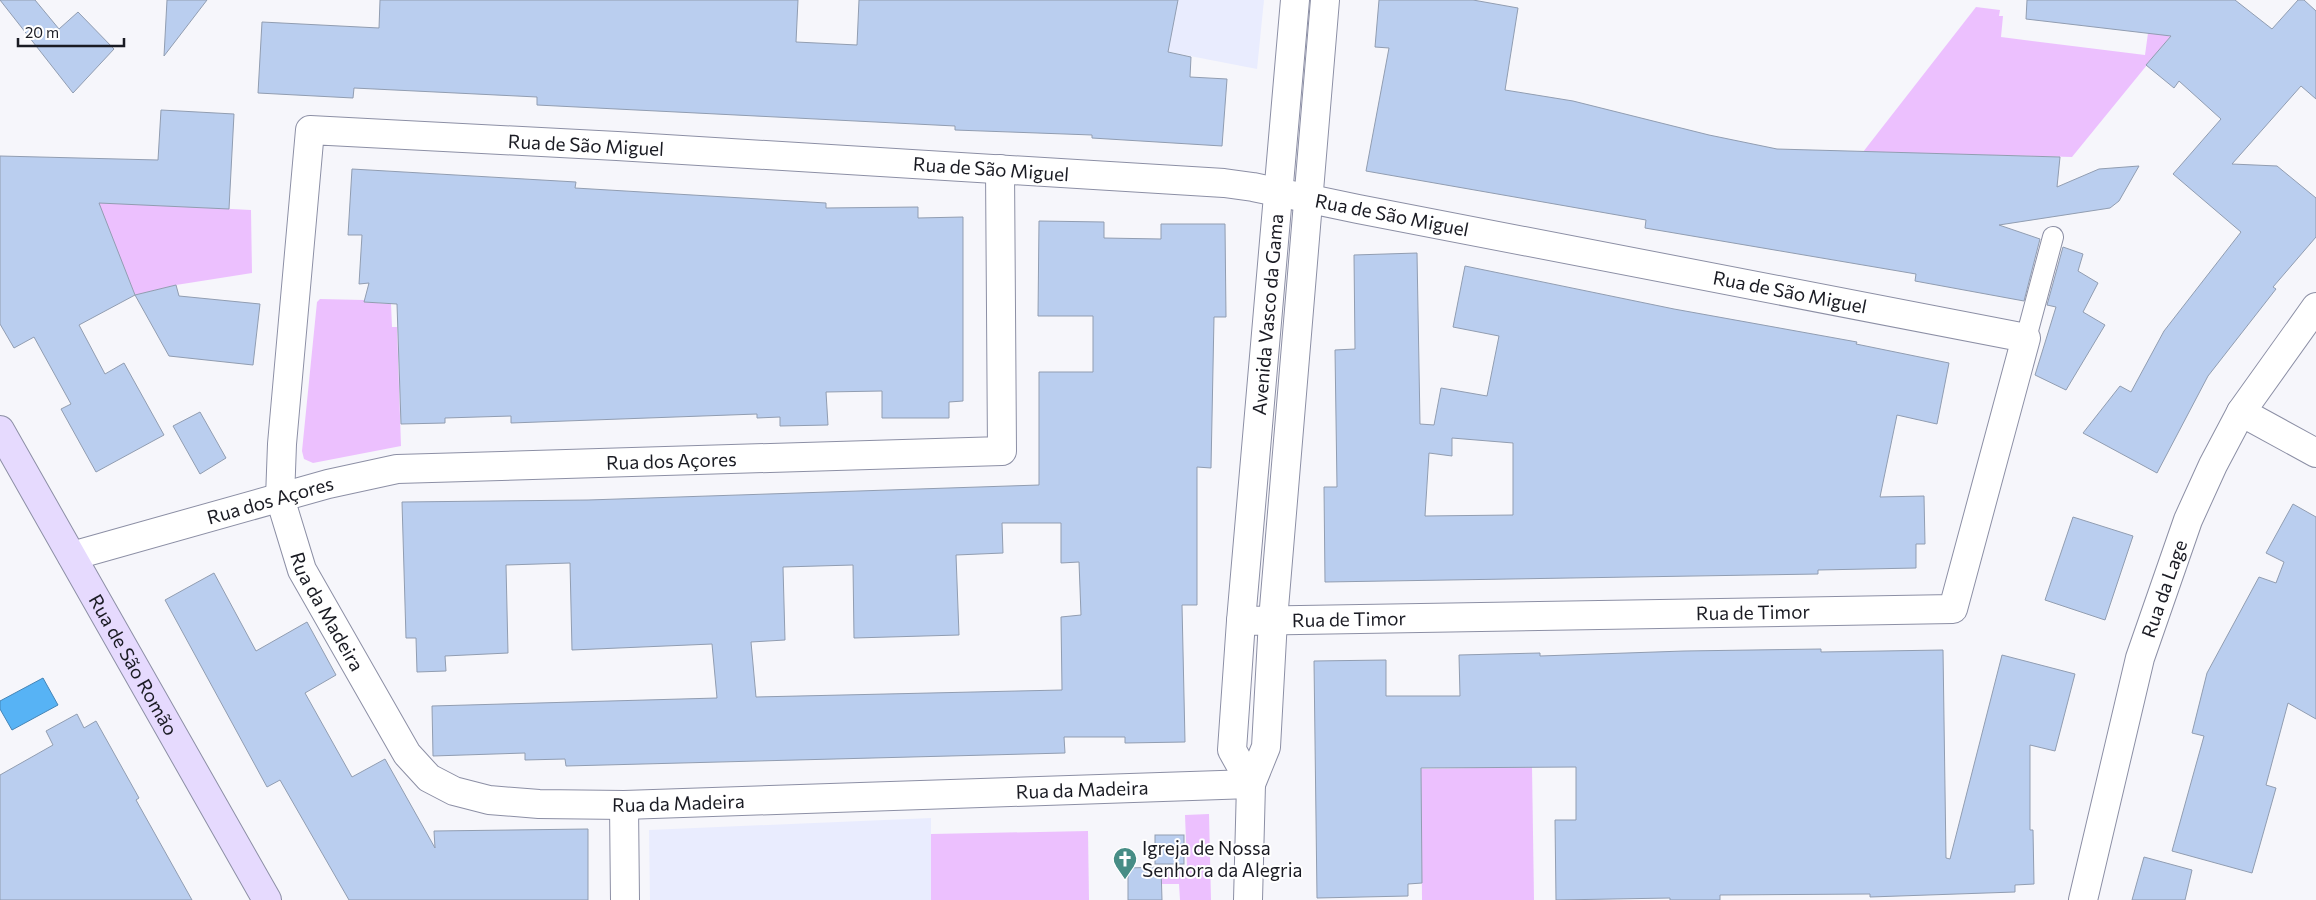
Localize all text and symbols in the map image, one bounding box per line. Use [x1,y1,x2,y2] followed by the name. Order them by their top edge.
[18,15,124,47] scale bar
[25,23,59,41] text: 20 m
[507,129,665,160] street label: Rua de São Miguel
[912,152,1070,185] street label: Rua de São Miguel
[1313,188,1471,241] street label: Rua de São Miguel
[1247,213,1287,416] street label: Avenida Vasco da Gama
[1711,265,1869,318] street label: Rua de São Miguel
[606,447,737,474] street label: Rua dos Açores
[204,471,336,529] street label: Rua dos Açores
[2136,536,2191,641] street label: Rua da Lage
[286,549,369,675] street label: Rua da Madeira
[85,590,183,739] street label: Rua de São Romão
[1696,599,1811,624] street label: Rua de Timor
[1292,606,1407,631] street label: Rua de Timor
[1015,775,1149,803] street label: Rua da Madeira
[612,789,745,816] street label: Rua da Madeira
[1142,836,1302,881] place label: Igreja de Nossa Senhora da Alegria
[1112,846,1138,880] church icon: Igreja de Nossa Senhora da Alegria

